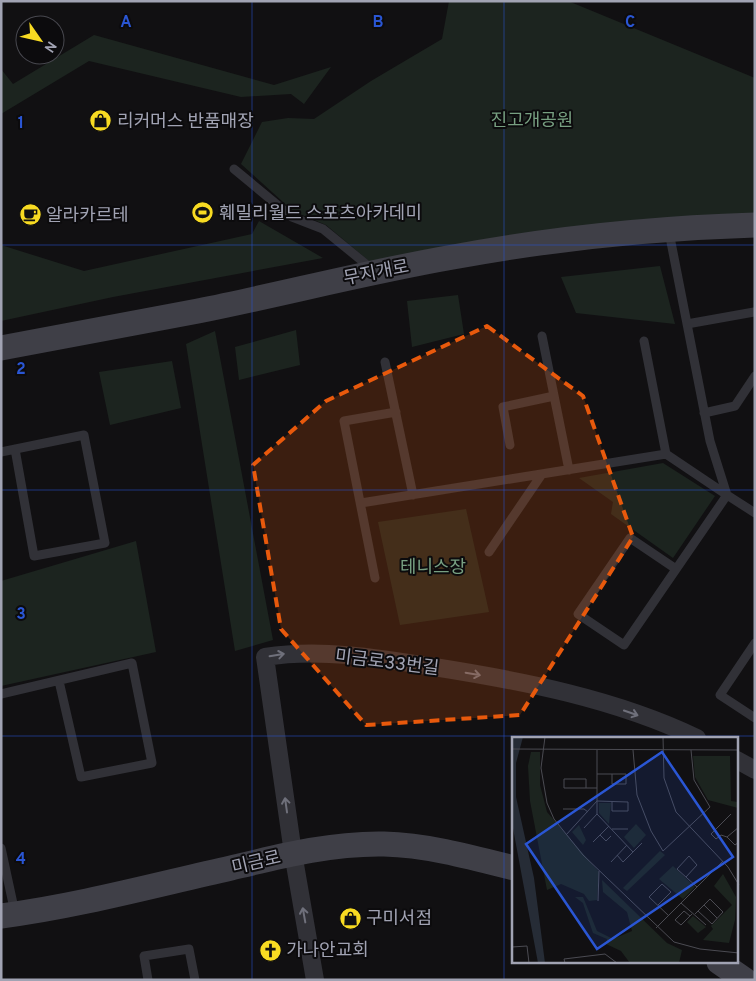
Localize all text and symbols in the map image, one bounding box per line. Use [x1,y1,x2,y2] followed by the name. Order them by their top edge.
[120,13,132,33] text: A
[372,13,384,33] text: B
[625,13,635,33] text: C
[15,15,65,65] north arrow
[40,38,59,55] text: N
[89,109,113,133] shop icon: 리커머스 반품매장
[491,110,573,133] park label: 진고개공원
[117,111,254,134] place label: 리커머스 반품매장
[18,114,24,134] text: 1
[191,201,215,225] sports icon: 훼밀리월드 스포츠아카데미
[18,203,42,227] cafe icon: 알라카르테
[219,203,422,226] place label: 훼밀리월드 스포츠아카데미
[46,205,129,228] place label: 알라카르테
[342,256,411,291] street label: 무지개로
[16,360,26,380] text: 2
[400,557,466,580] park label: 테니스장
[16,605,26,625] text: 3
[334,646,440,681] street label: 미금로33번길
[269,650,285,660] one-way arrow
[465,669,481,679] one-way arrow
[623,708,639,718] one-way arrow
[512,737,738,964] inset map
[281,797,291,813] one-way arrow
[230,847,283,880] street label: 미금로
[16,850,26,870] text: 4
[338,906,362,930] shop icon: 구미서점
[298,907,308,923] one-way arrow
[366,908,432,931] place label: 구미서점
[258,938,282,962] church icon: 가나안교회
[286,940,369,963] place label: 가나안교회

